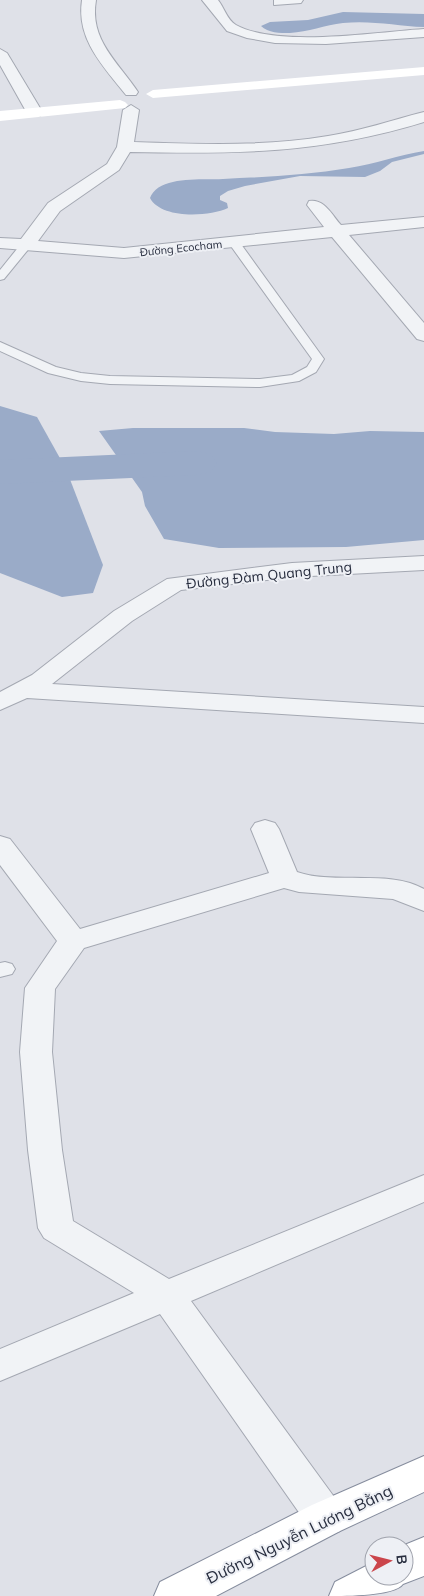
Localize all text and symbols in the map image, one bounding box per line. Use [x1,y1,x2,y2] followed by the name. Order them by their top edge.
[139,237,223,259] street label: Đường Ecocham
[185,557,353,593] street label: Đường Đàm Quang Trung
[203,1480,395,1588] street label: Đường Nguyễn Lương Bằng
[364,1536,414,1586] north arrow
[392,1554,411,1566] text: B

